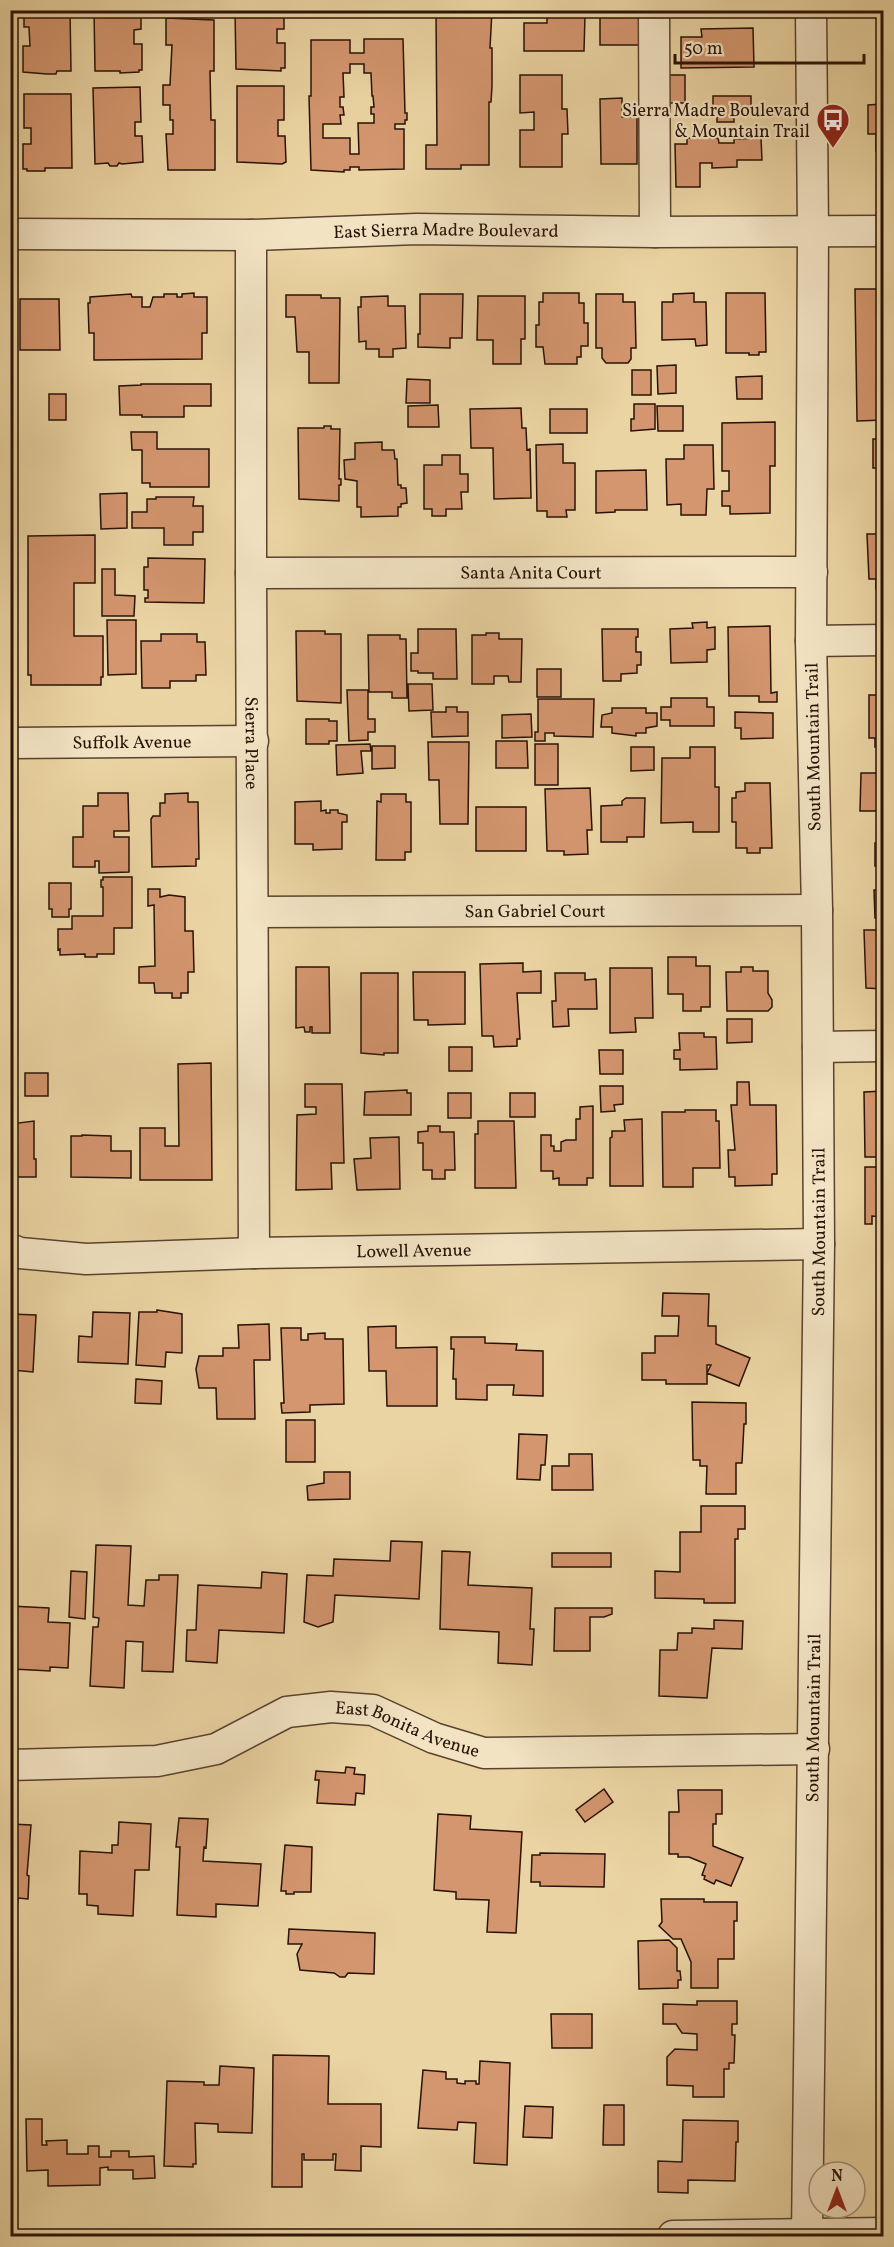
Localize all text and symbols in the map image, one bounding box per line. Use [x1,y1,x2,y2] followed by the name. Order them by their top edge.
[675,27,864,65] scale bar
[684,37,723,62] text: 50 m
[622,99,810,145] place label: Sierra Madre Boulevard & Mountain Trail
[815,102,851,149] bus stop icon: Sierra Madre Boulevard & Mountain Trail
[333,218,559,246] street label: East Sierra Madre Boulevard
[460,561,602,587] street label: Santa Anita Court
[801,662,828,832] street label: South Mountain Trail
[238,696,263,790] street label: Sierra Place
[72,731,192,756] street label: Suffolk Avenue
[464,900,606,925] street label: San Gabriel Court
[807,1148,833,1317] street label: South Mountain Trail
[356,1239,472,1265] street label: Lowell Avenue
[801,1633,828,1803] street label: South Mountain Trail
[334,1696,482,1765] street label: East Bonita Avenue
[807,2160,867,2220] north arrow
[831,2166,843,2188] text: N

